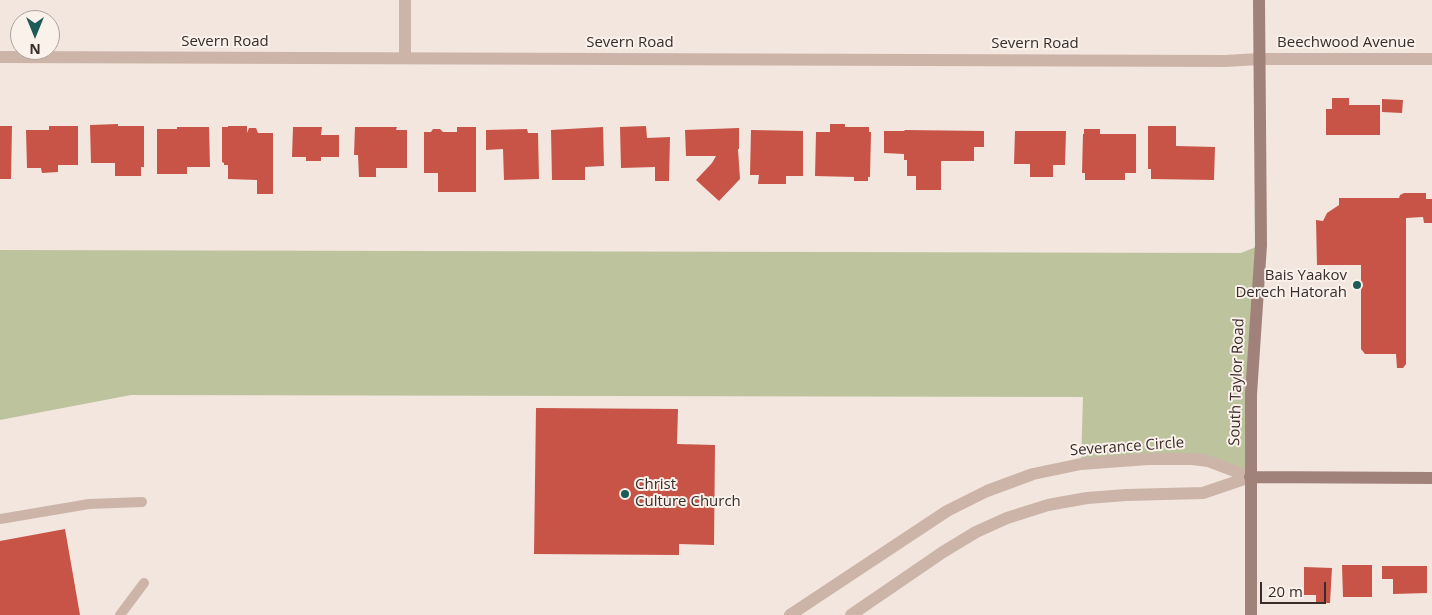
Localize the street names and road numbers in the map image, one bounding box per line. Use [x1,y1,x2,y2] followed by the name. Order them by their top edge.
[181,33,269,51] street label: Severn Road
[586,34,674,52] street label: Severn Road
[1277,34,1415,52] street label: Beechwood Avenue
[991,35,1079,53] street label: Severn Road
[1226,318,1248,446] street label: South Taylor Road
[1069,434,1185,460] street label: Severance Circle

